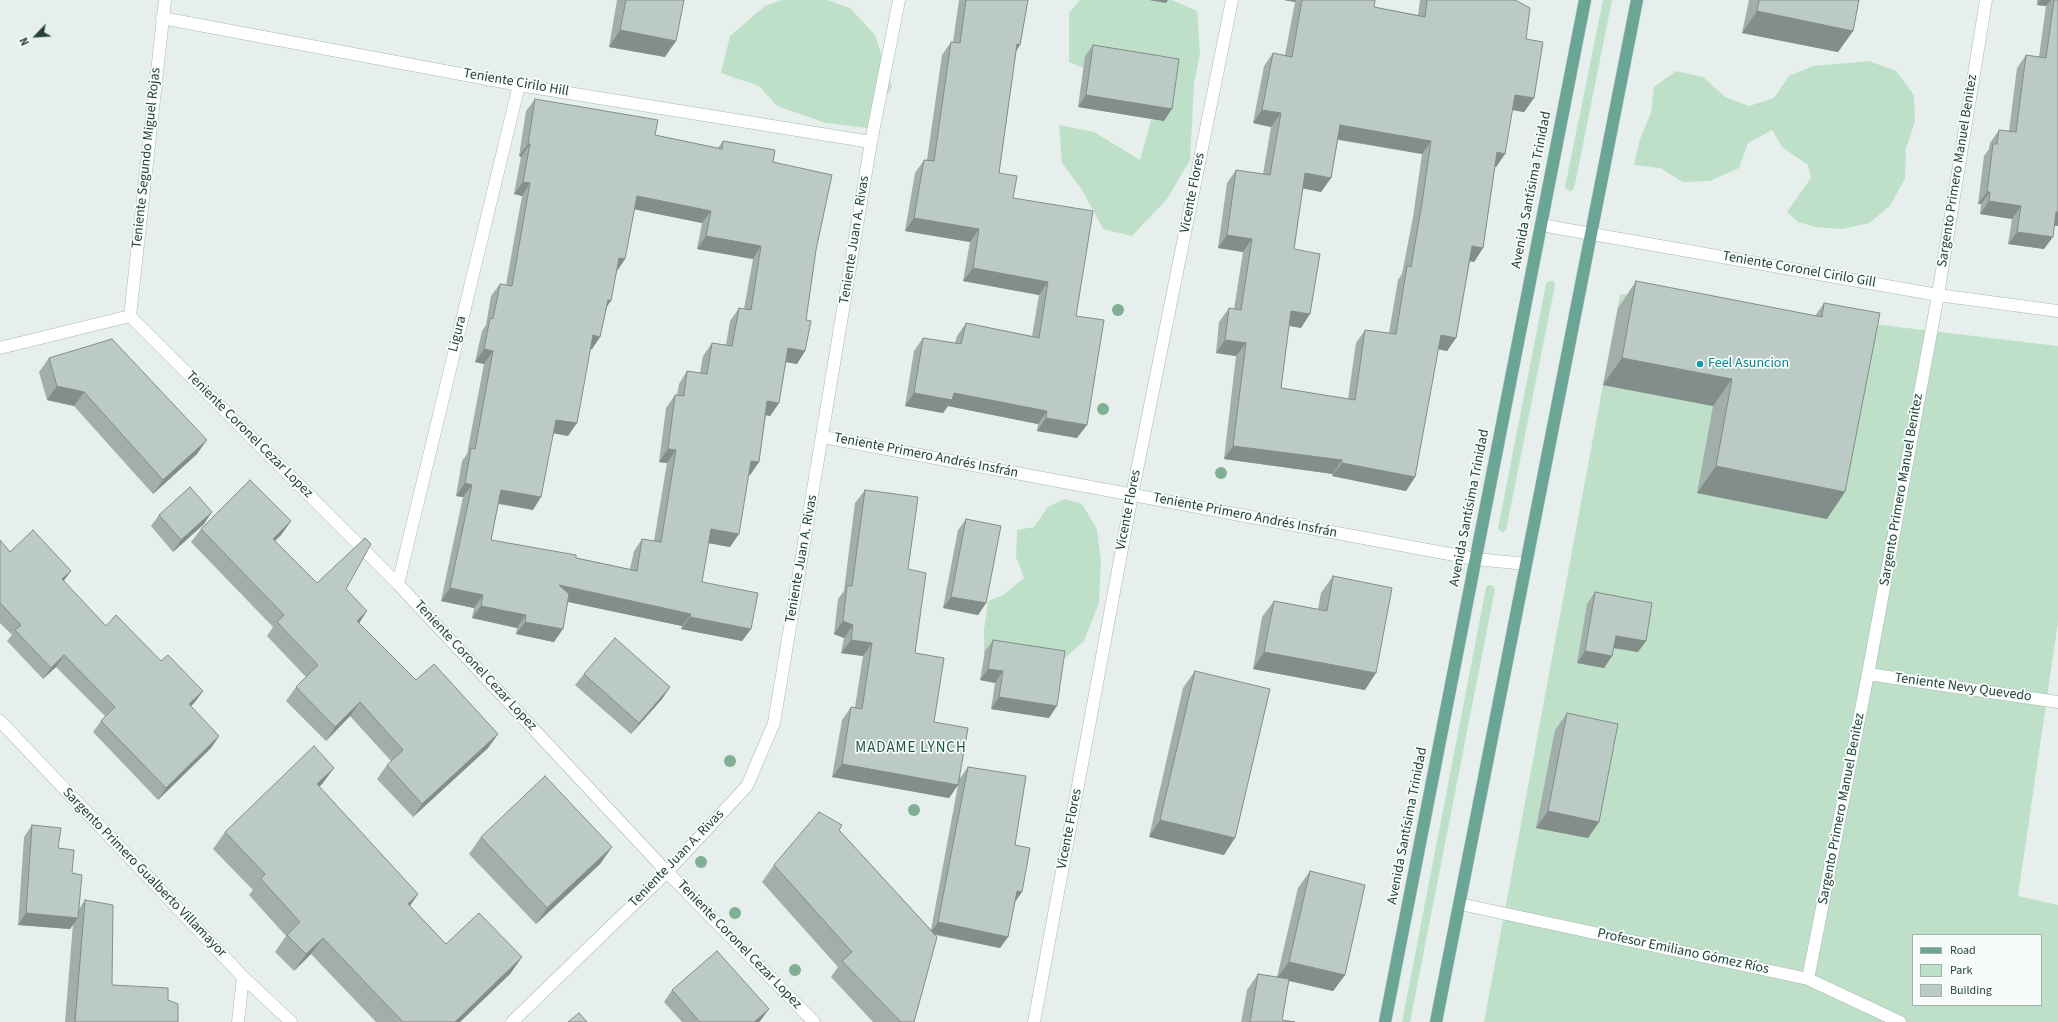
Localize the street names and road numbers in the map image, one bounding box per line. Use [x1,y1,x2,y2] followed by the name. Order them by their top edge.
[462,65,570,101] street label: Teniente Cirilo Hill
[129,67,165,249] street label: Teniente Segundo Miguel Rojas
[1934,73,1982,269] street label: Sargento Primero Manuel Benitez
[1509,110,1555,270] street label: Avenida Santísima Trinidad
[1177,152,1209,234] street label: Vicente Flores
[837,175,873,305] street label: Teniente Juan A. Rivas
[1721,248,1877,292] street label: Teniente Coronel Cirilo Gill
[445,314,471,354] street label: Ligura
[182,368,316,502] street label: Teniente Coronel Cezar Lopez
[1877,392,1927,588] street label: Sargento Primero Manuel Benitez
[1447,428,1493,588] street label: Avenida Santísima Trinidad
[832,430,1020,482] street label: Teniente Primero Andrés Insfrán
[1113,469,1145,551] street label: Vicente Flores
[1151,490,1339,542] street label: Teniente Primero Andrés Insfrán
[782,494,822,624] street label: Teniente Juan A. Rivas
[410,597,540,735] street label: Teniente Coronel Cezar Lopez
[1893,670,2033,706] street label: Teniente Nevy Quevedo
[1815,712,1869,906] street label: Sargento Primero Manuel Benitez
[1385,746,1431,906] street label: Avenida Santísima Trinidad
[58,785,230,961] street label: Sargento Primero Gualberto Villamayor
[1054,788,1086,870] street label: Vicente Flores
[626,806,728,912] street label: Teniente Juan A. Rivas
[673,877,805,1013] street label: Teniente Coronel Cezar Lopez
[1596,926,1770,978] street label: Profesor Emiliano Gómez Ríos

